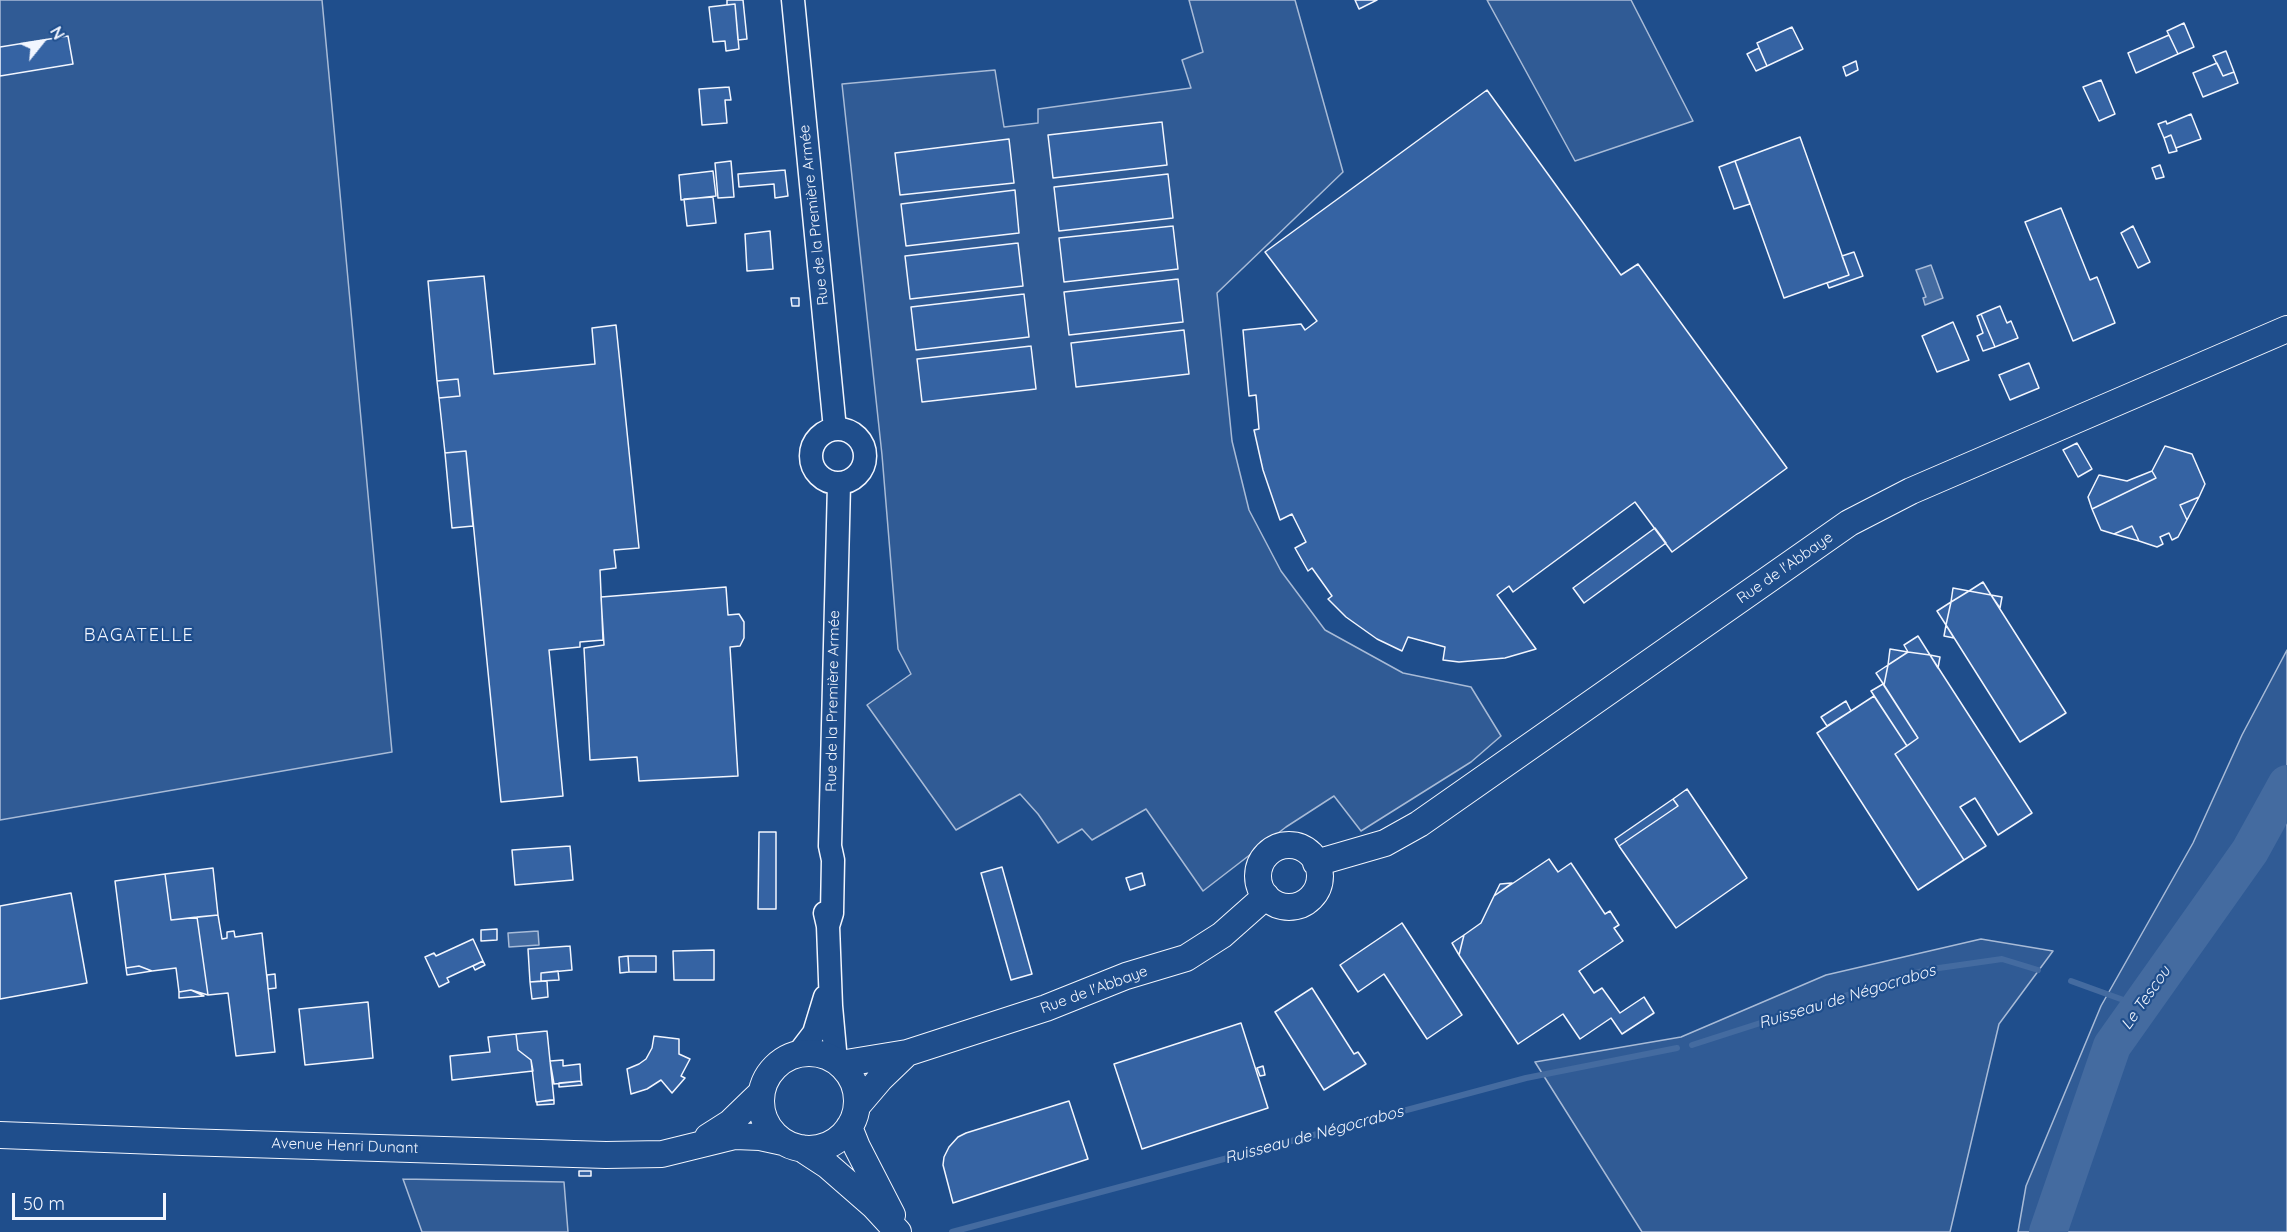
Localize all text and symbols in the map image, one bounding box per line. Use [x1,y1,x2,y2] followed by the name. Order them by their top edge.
[12,12,72,72] north arrow
[46,23,69,43] text: N
[796,124,832,306] street label: Rue de la Première Armée
[1734,528,1836,608] street label: Rue de l'Abbaye
[822,610,844,792] street label: Rue de la Première Armée
[84,625,194,647] district label: BAGATELLE
[1756,961,1938,1033] water label: Ruisseau de Négocrabos
[1038,962,1150,1018] street label: Rue de l'Abbaye
[2117,962,2175,1034] water label: Le Tescou
[1223,1102,1405,1168] water label: Ruisseau de Négocrabos
[271,1134,419,1158] street label: Avenue Henri Dunant
[15,1181,170,1219] scale bar
[23,1192,65,1215] text: 50 m

